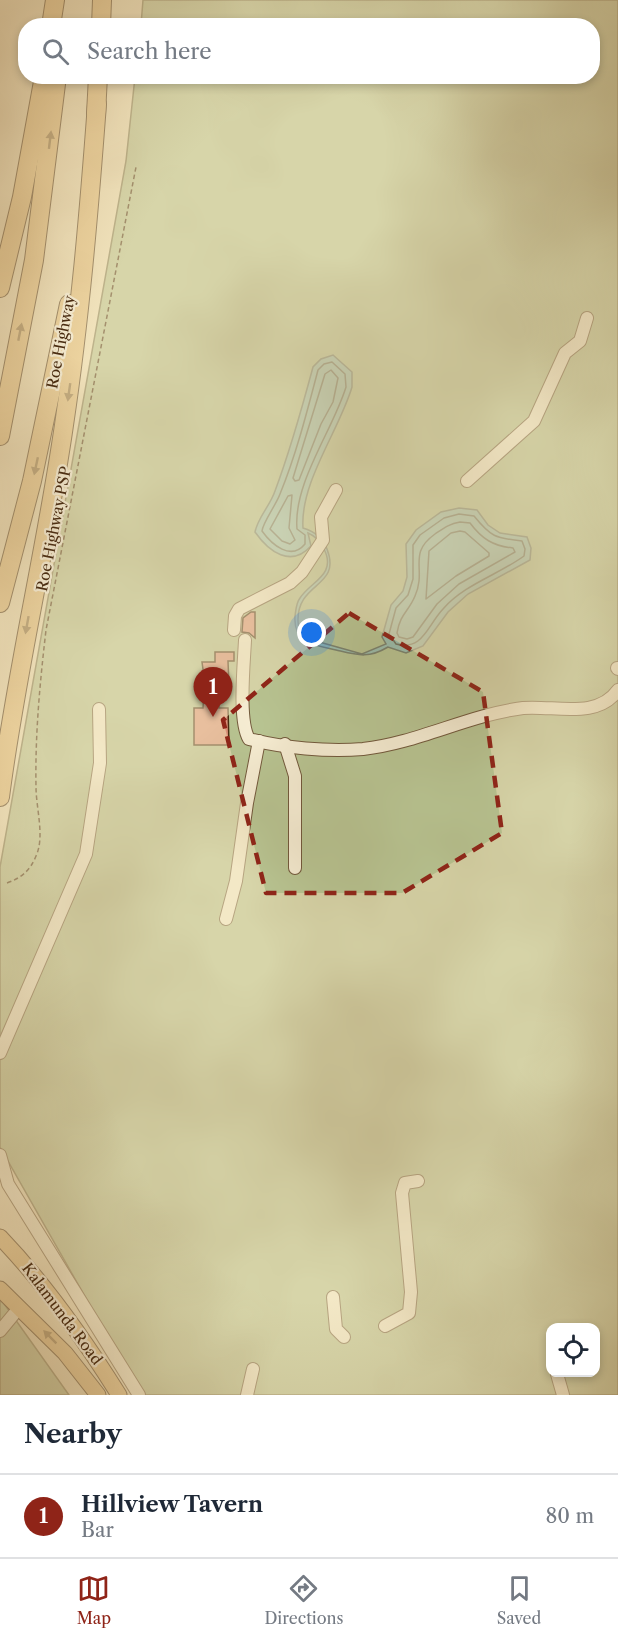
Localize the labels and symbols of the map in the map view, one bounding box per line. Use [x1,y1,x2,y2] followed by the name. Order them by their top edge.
[45,130,55,149] one-way arrow
[42,293,79,390] street label: Roe Highway
[16,323,25,342] one-way arrow
[64,382,73,401] one-way arrow
[30,456,40,475] one-way arrow
[32,465,75,593] street label: Roe Highway PSP
[23,616,32,635] one-way arrow
[297,618,326,647] your location
[194,668,232,717] pin: 1
[18,1259,107,1368] street label: Kalamunda Road
[44,1331,58,1345] one-way arrow

